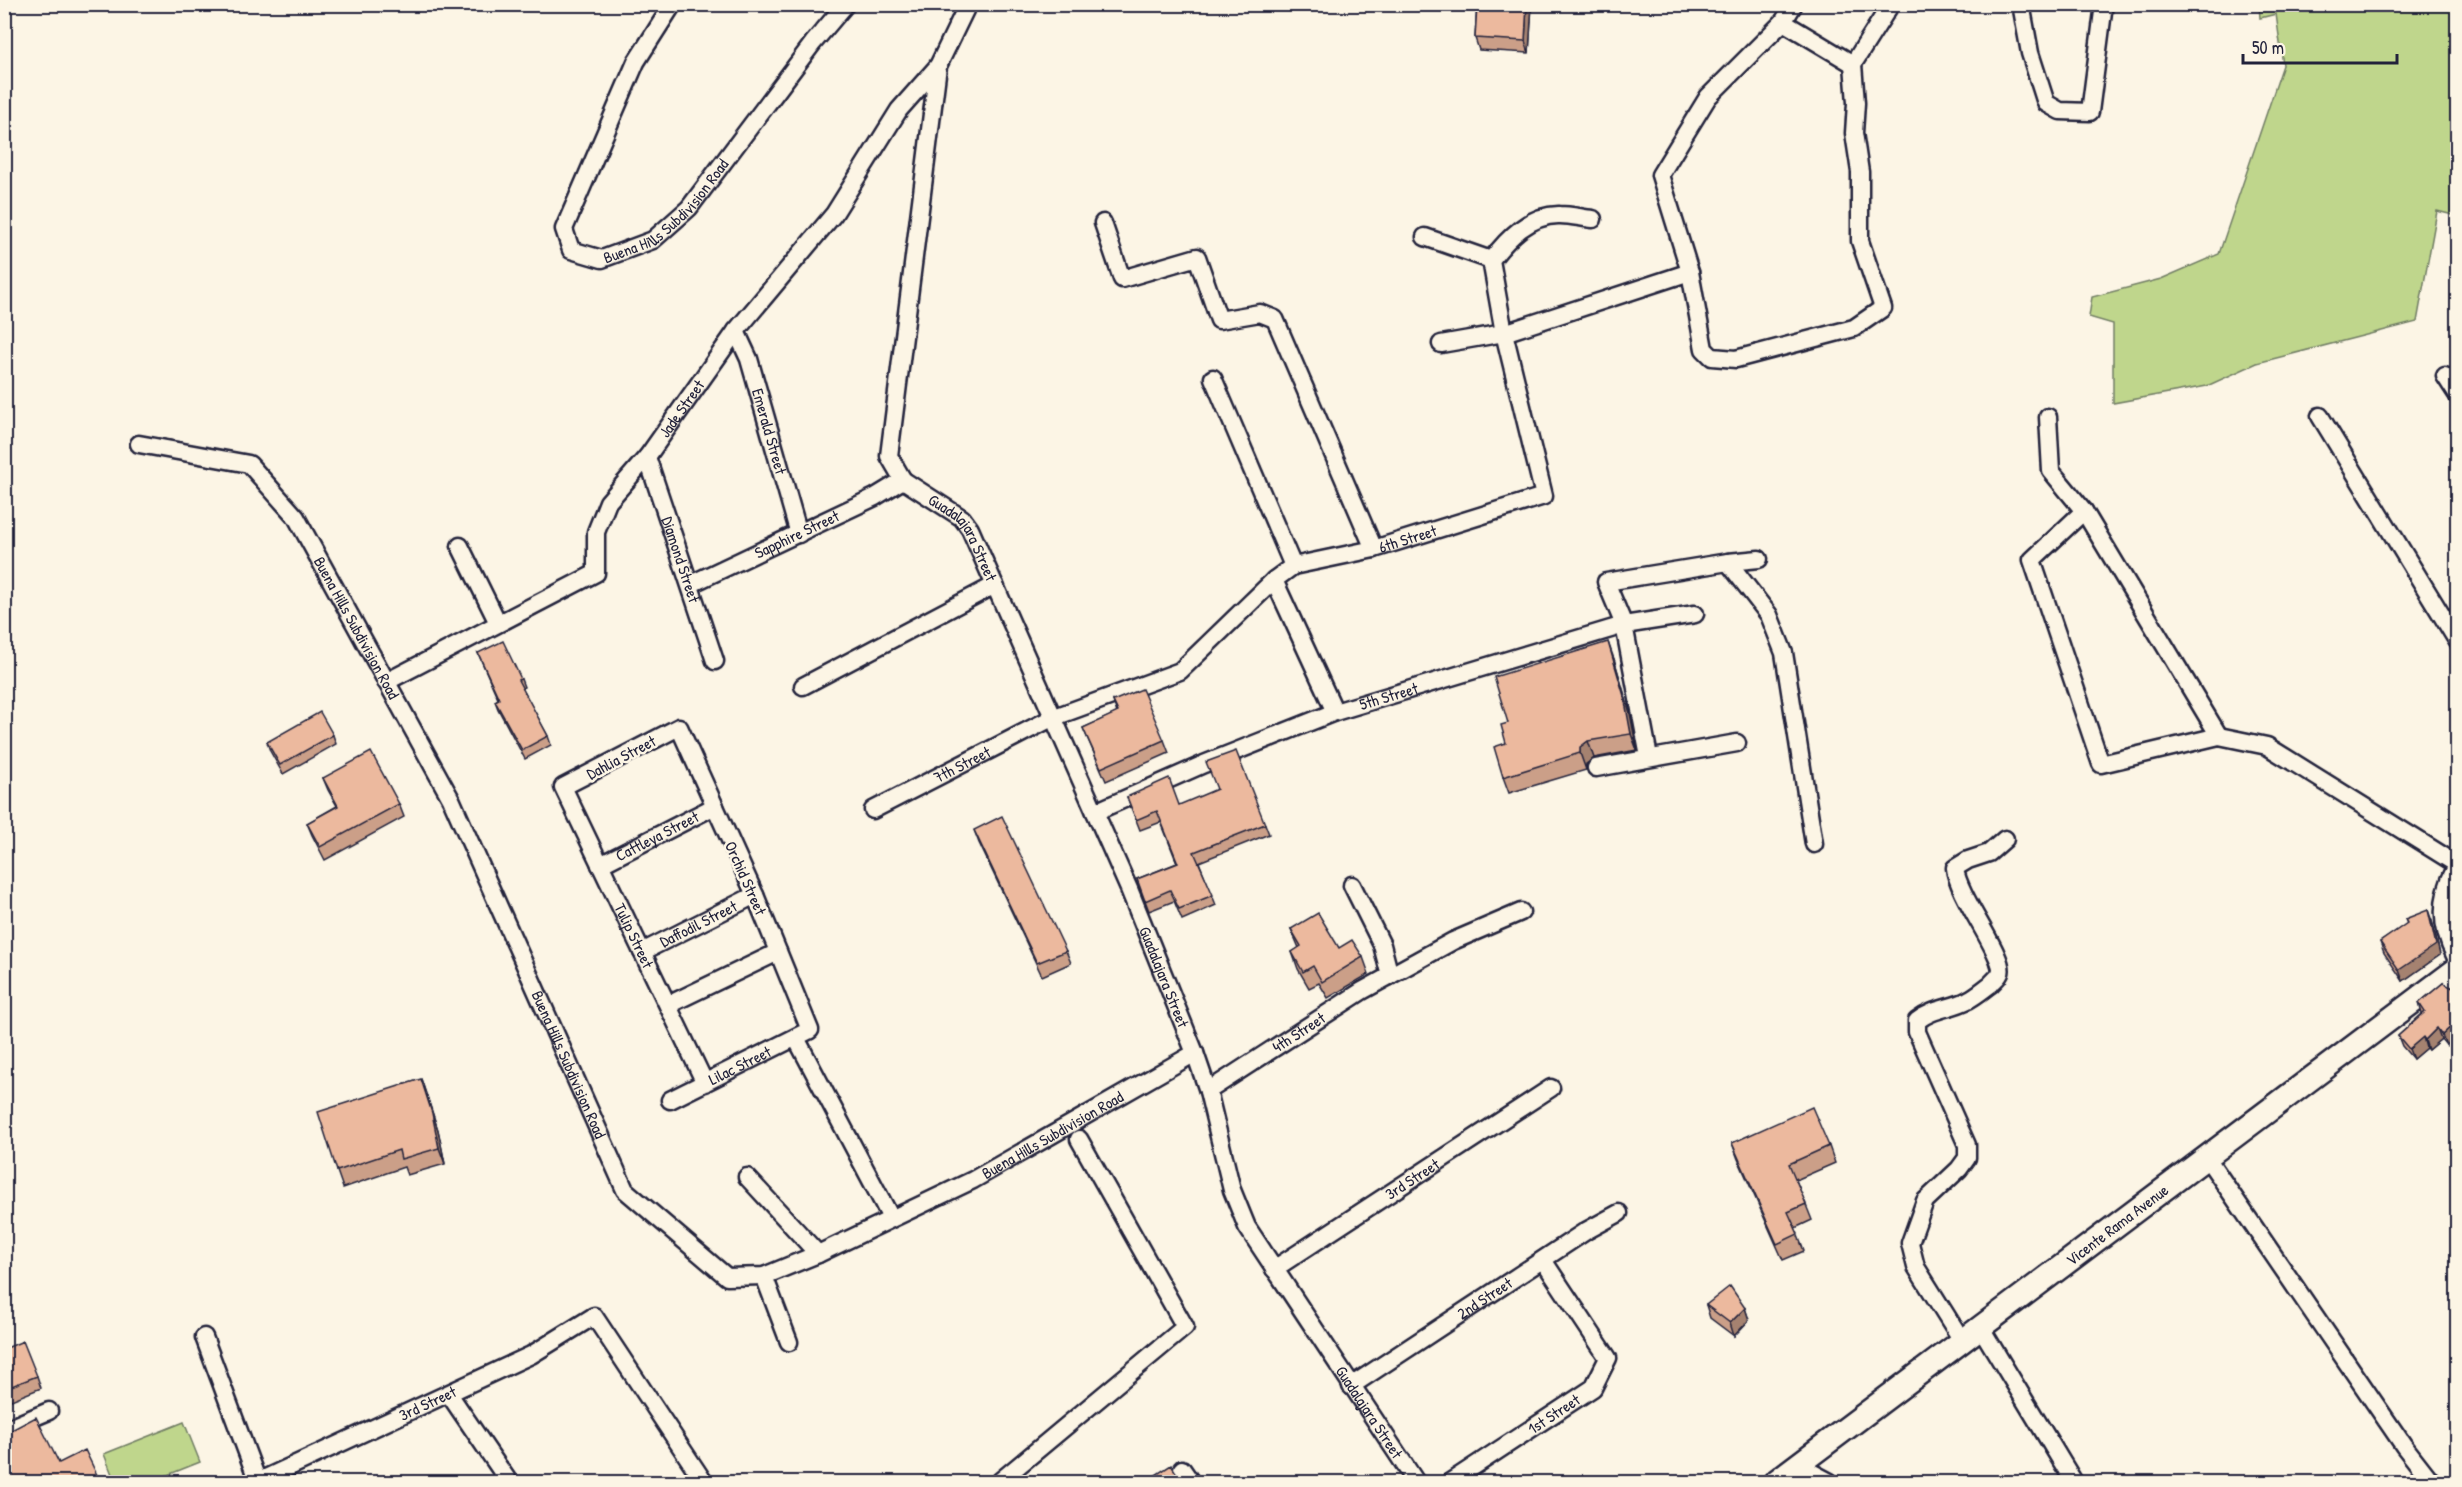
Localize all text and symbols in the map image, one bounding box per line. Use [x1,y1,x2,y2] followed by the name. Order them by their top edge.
[2243,27,2398,65] scale bar
[2252,35,2284,60] text: 50 m
[600,154,733,269] street label: Buena Hills Subdivision Road
[653,375,710,442] street label: Jade Street
[747,386,792,477] street label: Emerald Street
[924,488,1003,585] street label: Guadalajara Street
[751,504,843,563] street label: Sapphire Street
[657,514,706,606] street label: Diamond Street
[1376,519,1440,558] street label: 6th Street
[309,553,405,703] street label: Buena Hills Subdivision Road
[1357,677,1421,715] street label: 5th Street
[582,729,660,784] street label: Dahlia Street
[930,740,995,788] street label: 7th Street
[612,805,703,866] street label: Cattleya Street
[720,838,772,919] street label: Orchid Street
[656,895,741,952] street label: Daffodil Street
[609,899,659,972] street label: Tulip Street
[1134,923,1195,1031] street label: Guadalajara Street
[527,987,612,1142] street label: Buena Hills Subdivision Road
[1268,1007,1330,1058] street label: 4th Street
[705,1040,775,1090] street label: Lilac Street
[978,1085,1127,1184] street label: Buena Hills Subdivision Road
[1381,1153,1444,1205] street label: 3rd Street
[2061,1178,2173,1270] street label: Vicente Rama Avenue
[1453,1271,1517,1324] street label: 2nd Street
[1331,1361,1409,1463] street label: Guadalajara Street
[395,1380,460,1426] street label: 3rd Street
[1523,1388,1585,1439] street label: 1st Street

